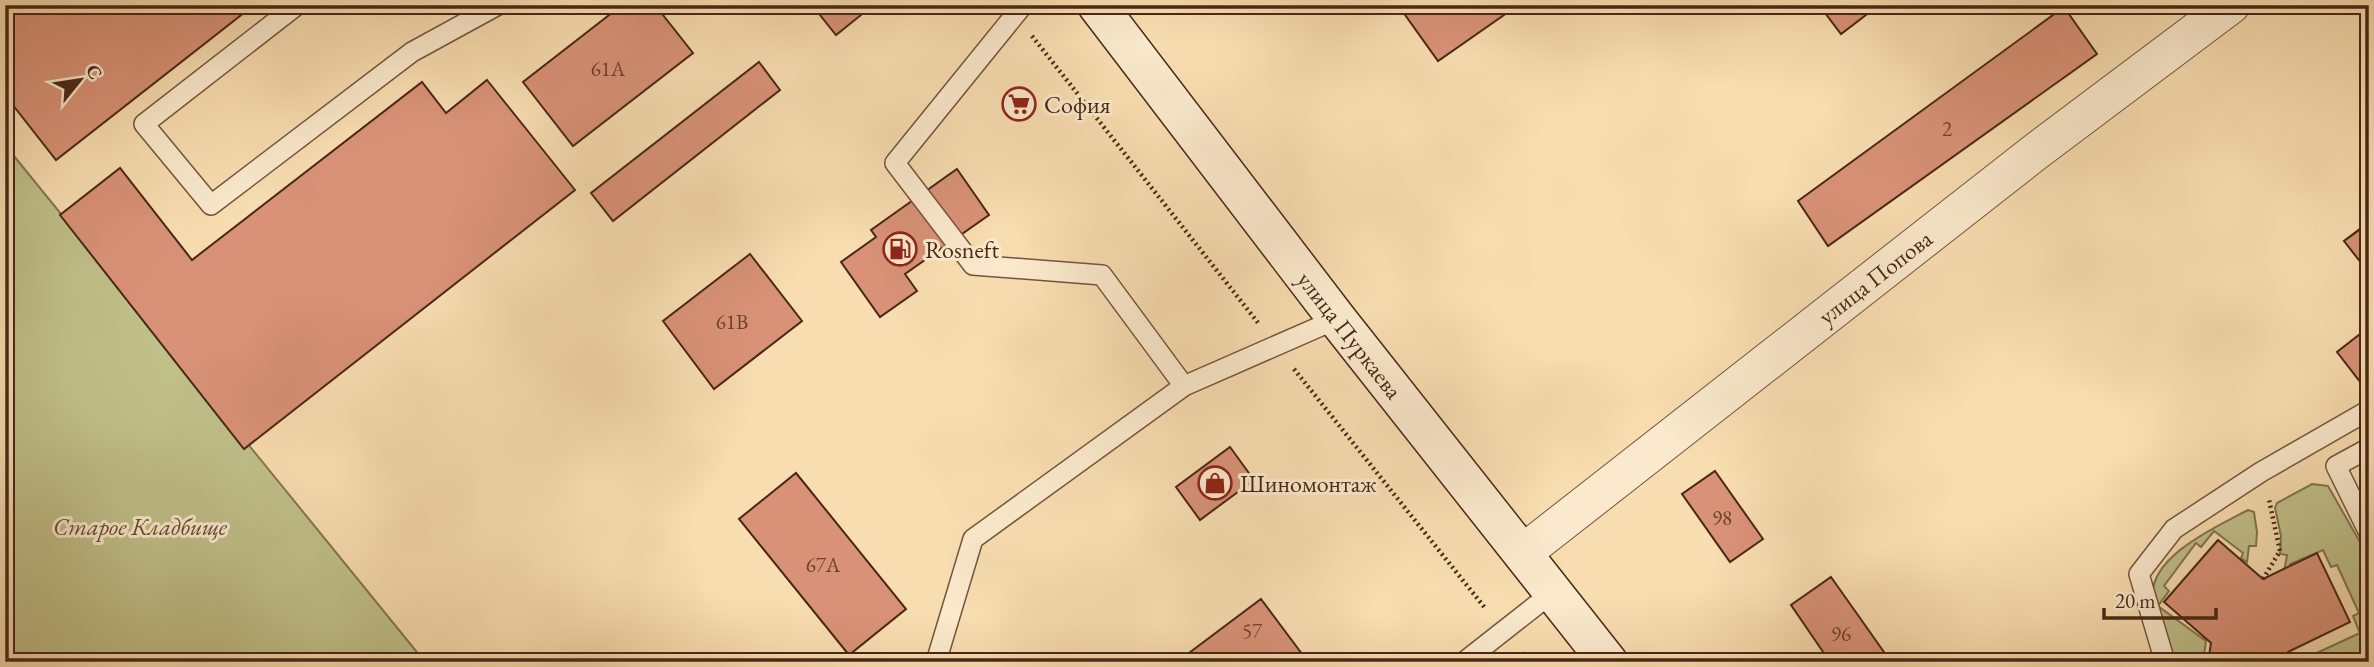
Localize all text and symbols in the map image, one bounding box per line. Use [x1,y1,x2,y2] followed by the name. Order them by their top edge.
[46,46,116,116] north arrow
[591,55,626,82] house number: 61А
[80,60,108,84] text: С
[1000,85,1038,123] supermarket icon: София
[1044,89,1111,120] place label: София
[1942,115,1952,142] house number: 2
[1812,223,1939,331] street label: улица Попова
[881,230,919,268] fuel station icon: Rosneft
[925,234,999,265] place label: Rosneft
[1291,265,1410,405] street label: улица Пуркаева
[716,308,748,335] house number: 61В
[1196,464,1234,502] shop icon: Шиномонтаж
[1240,468,1377,499] place label: Шиномонтаж
[1712,504,1732,531] house number: 98
[53,511,228,542] park label: Старое Кладбище
[806,551,841,578] house number: 67А
[2104,576,2216,620] scale bar
[2115,587,2156,614] text: 20 m
[1242,617,1263,644] house number: 57
[1831,620,1851,647] house number: 96

